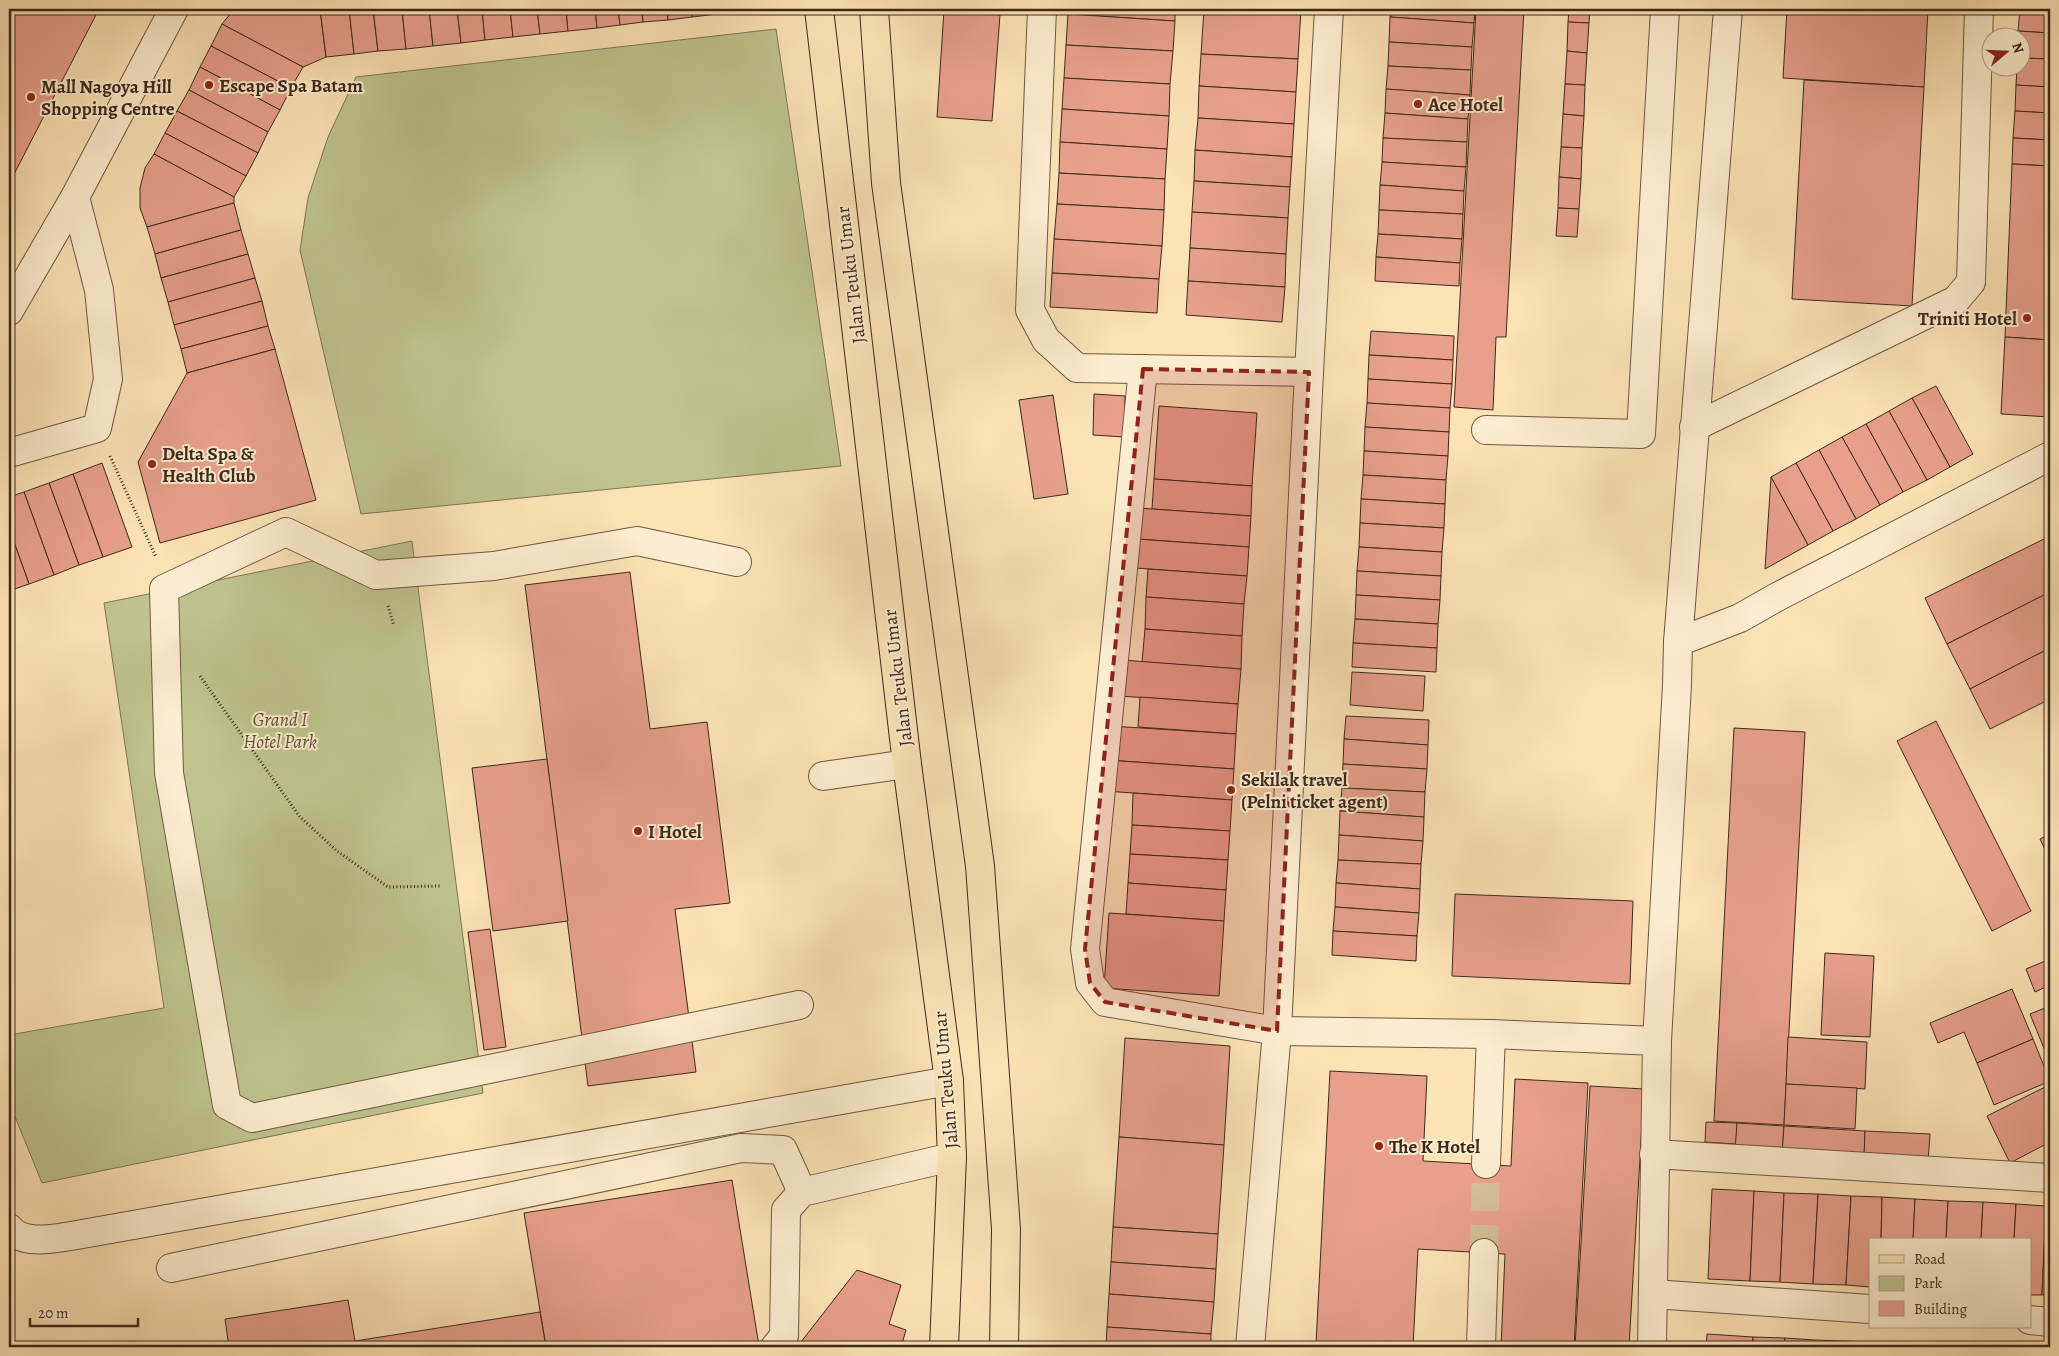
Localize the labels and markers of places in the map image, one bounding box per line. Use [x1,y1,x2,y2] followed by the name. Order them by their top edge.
[219,73,363,99] place label: Escape Spa Batam
[41,74,175,122] place label: Mall Nagoya Hill Shopping Centre
[203,79,215,91] marker: Escape Spa Batam
[25,91,37,103] marker: Mall Nagoya Hill Shopping Centre
[1427,92,1503,118] place label: Ace Hotel
[1412,98,1424,110] marker: Ace Hotel
[1918,306,2017,332] place label: Triniti Hotel
[2021,312,2033,324] marker: Triniti Hotel
[162,441,256,489] place label: Delta Spa & Health Club
[146,458,158,470] marker: Delta Spa & Health Club
[1241,767,1388,815] place label: Sekilak travel (Pelni ticket agent)
[1225,784,1237,796] marker: Sekilak travel (Pelni ticket agent)
[648,819,702,845] place label: I Hotel
[632,825,644,837] marker: I Hotel
[1389,1134,1480,1160] place label: The K Hotel
[1373,1140,1385,1152] marker: The K Hotel

